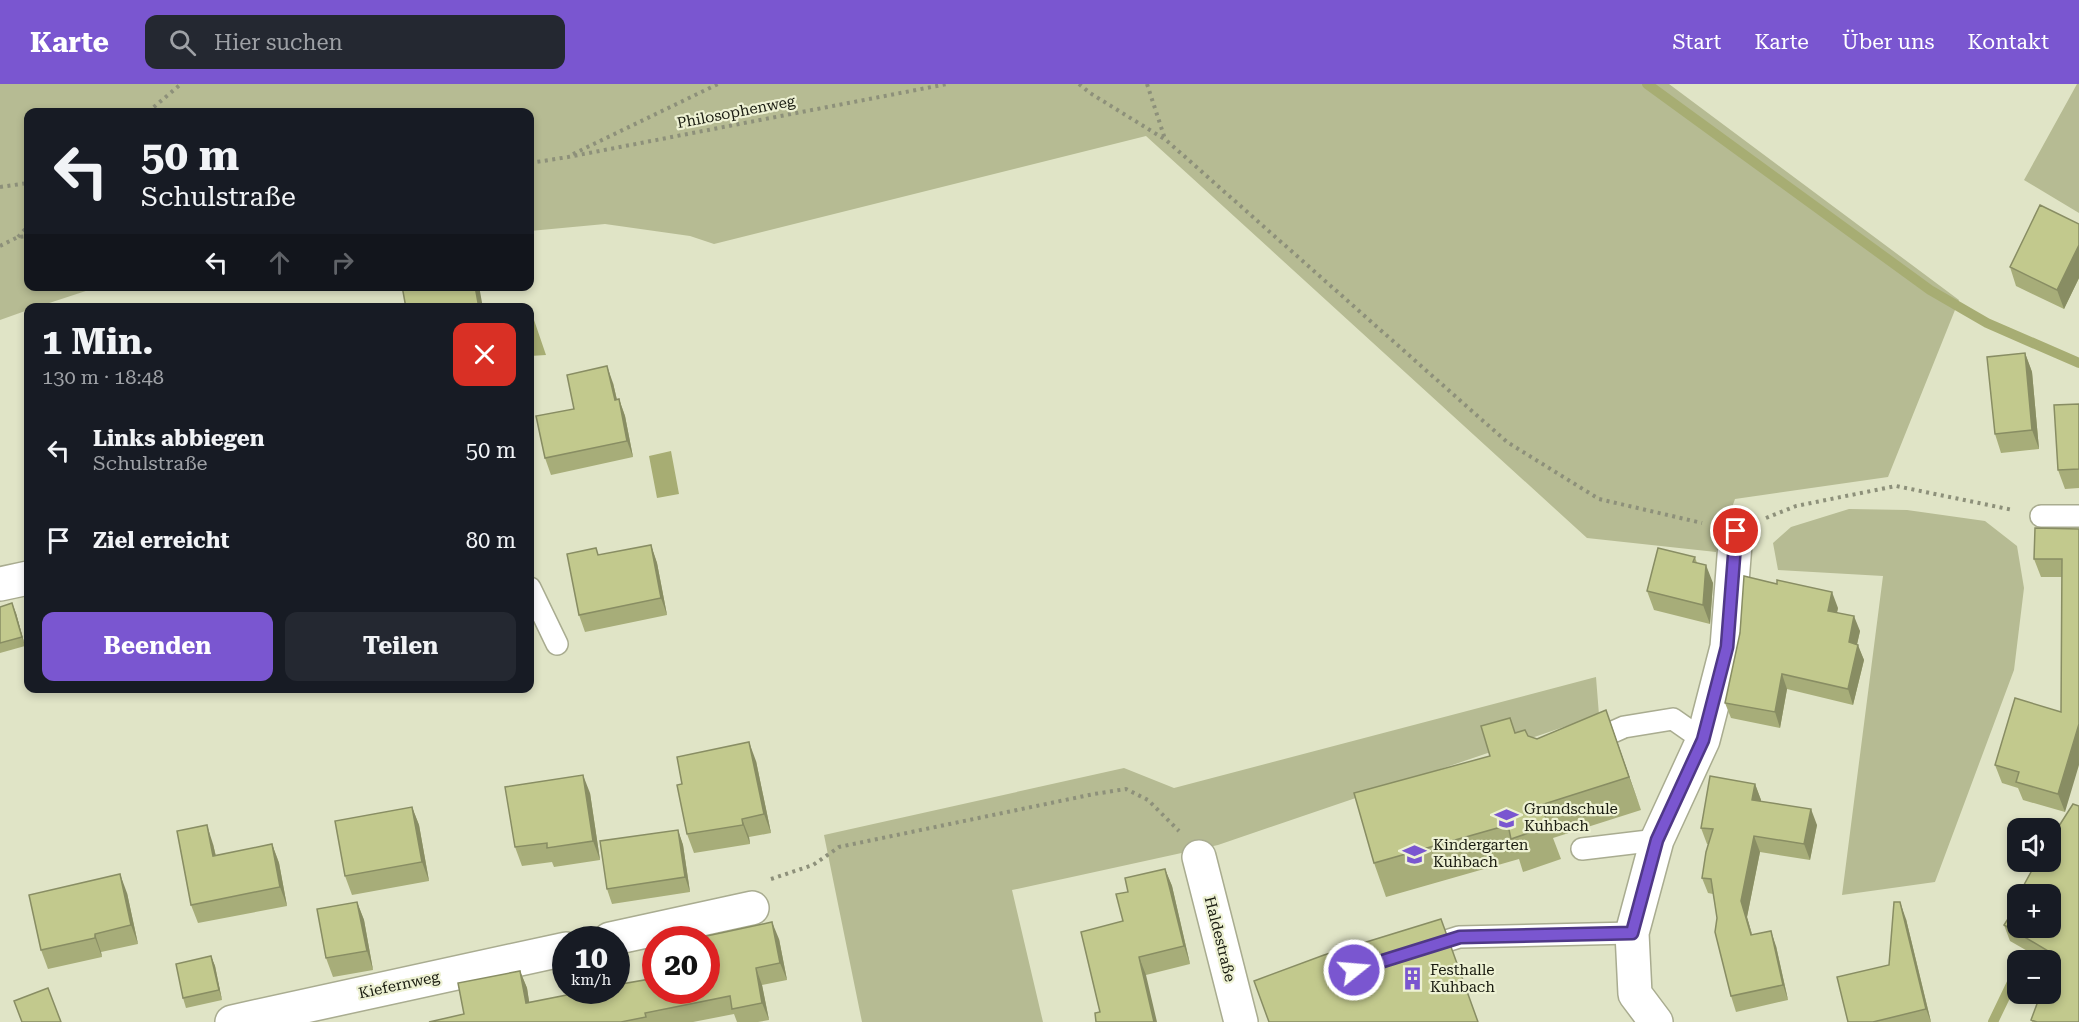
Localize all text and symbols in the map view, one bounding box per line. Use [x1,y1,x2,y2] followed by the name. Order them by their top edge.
[145,15,565,69] search box
[30,26,109,59] text: Karte
[166,26,199,59] icon: search
[214,30,343,55] text: Hier suchen
[1673,30,1721,54] text: Start
[1754,30,1809,54] text: Karte
[1842,30,1934,54] text: Über uns
[1967,30,2049,54] text: Kontakt
[675,92,797,132] street label: Philosophenweg
[141,131,239,180] text: 50 m
[42,132,120,210] icon: left
[141,181,296,213] text: Schulstraße
[200,246,233,279] icon: left
[263,246,296,279] icon: ahead
[326,246,359,279] icon: right
[42,321,153,363] text: 1 Min.
[453,323,516,386] button: close
[42,365,164,389] text: 130 m · 18:48
[93,426,264,451] text: Links abbiegen
[42,434,75,467] icon: left
[466,438,516,463] text: 50 m
[93,451,208,475] text: Schulstraße
[1710,505,1761,556] pin
[1719,514,1752,547] icon: arrive
[42,524,75,557] icon: arrive
[93,528,229,553] text: Ziel erreicht
[466,528,516,553] text: 80 m
[42,612,273,681] button: Beenden
[285,612,516,681] button: Teilen
[1524,800,1618,835] place label: Grundschule Kuhbach
[1493,805,1519,831] school or university icon: Grundschule Kuhbach
[2007,818,2061,1004] map controls
[2007,818,2061,872] button: sound
[1433,836,1529,871] place label: Kindergarten Kuhbach
[1402,841,1428,867] school or university icon: Kindergarten Kuhbach
[2007,884,2061,938] button: +
[1201,894,1239,984] street label: Haldestraße
[642,926,720,1004] speed limit sign: 20
[1322,938,1386,1002] position arrow
[574,940,608,975] text: 10
[2007,950,2061,1004] button: −
[1430,961,1495,996] place label: Festhalle Kuhbach
[1399,966,1425,992] building icon: Festhalle Kuhbach
[357,968,442,1002] street label: Kiefernweg
[571,971,611,989] text: km/h

